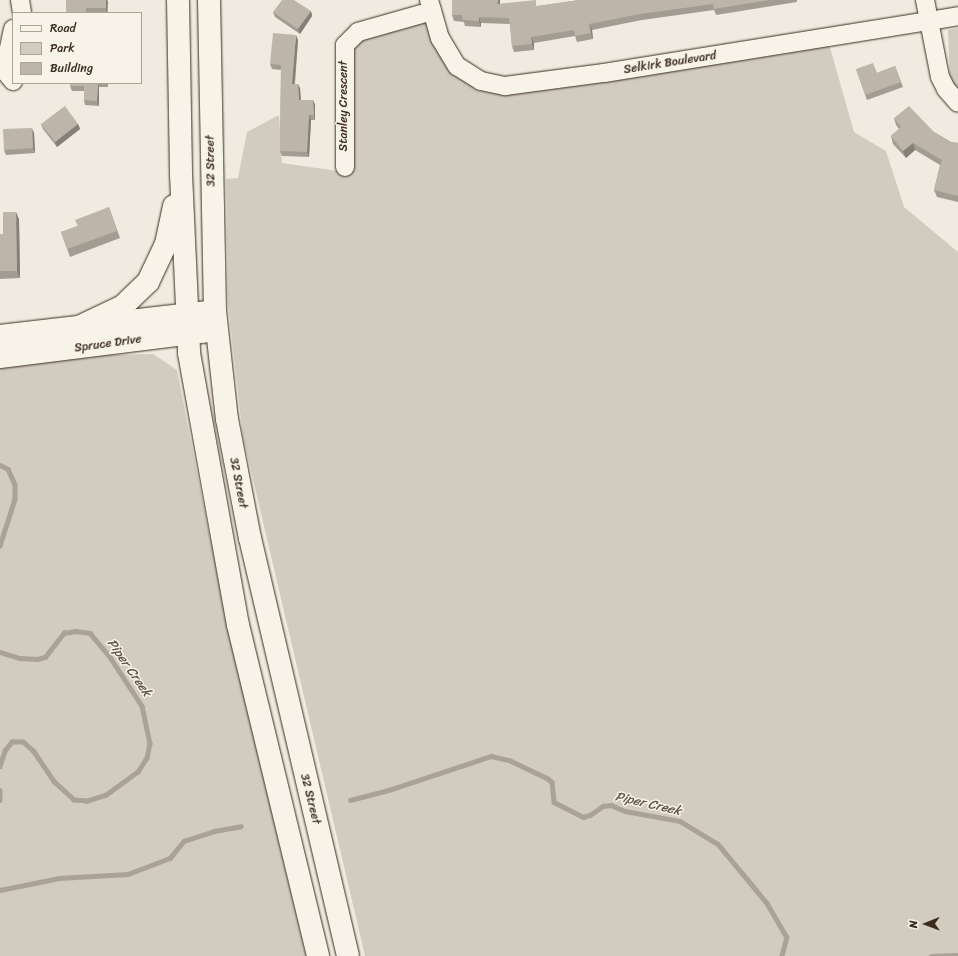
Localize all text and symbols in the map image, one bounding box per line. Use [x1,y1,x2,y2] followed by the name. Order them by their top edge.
[12,12,142,84] legend
[50,17,76,39] text: Road
[50,37,75,59] text: Park
[623,49,717,77] street label: Selkirk Boulevard
[50,57,93,79] text: Building
[337,60,351,152] street label: Stanley Crescent
[203,135,219,187] street label: 32 Street
[73,332,143,356] street label: Spruce Drive
[226,456,250,510] street label: 32 Street
[103,636,155,700] water label: Piper Creek
[297,772,323,826] street label: 32 Street
[613,789,683,819] water label: Piper Creek
[906,904,946,944] north arrow
[904,920,923,928] text: N

